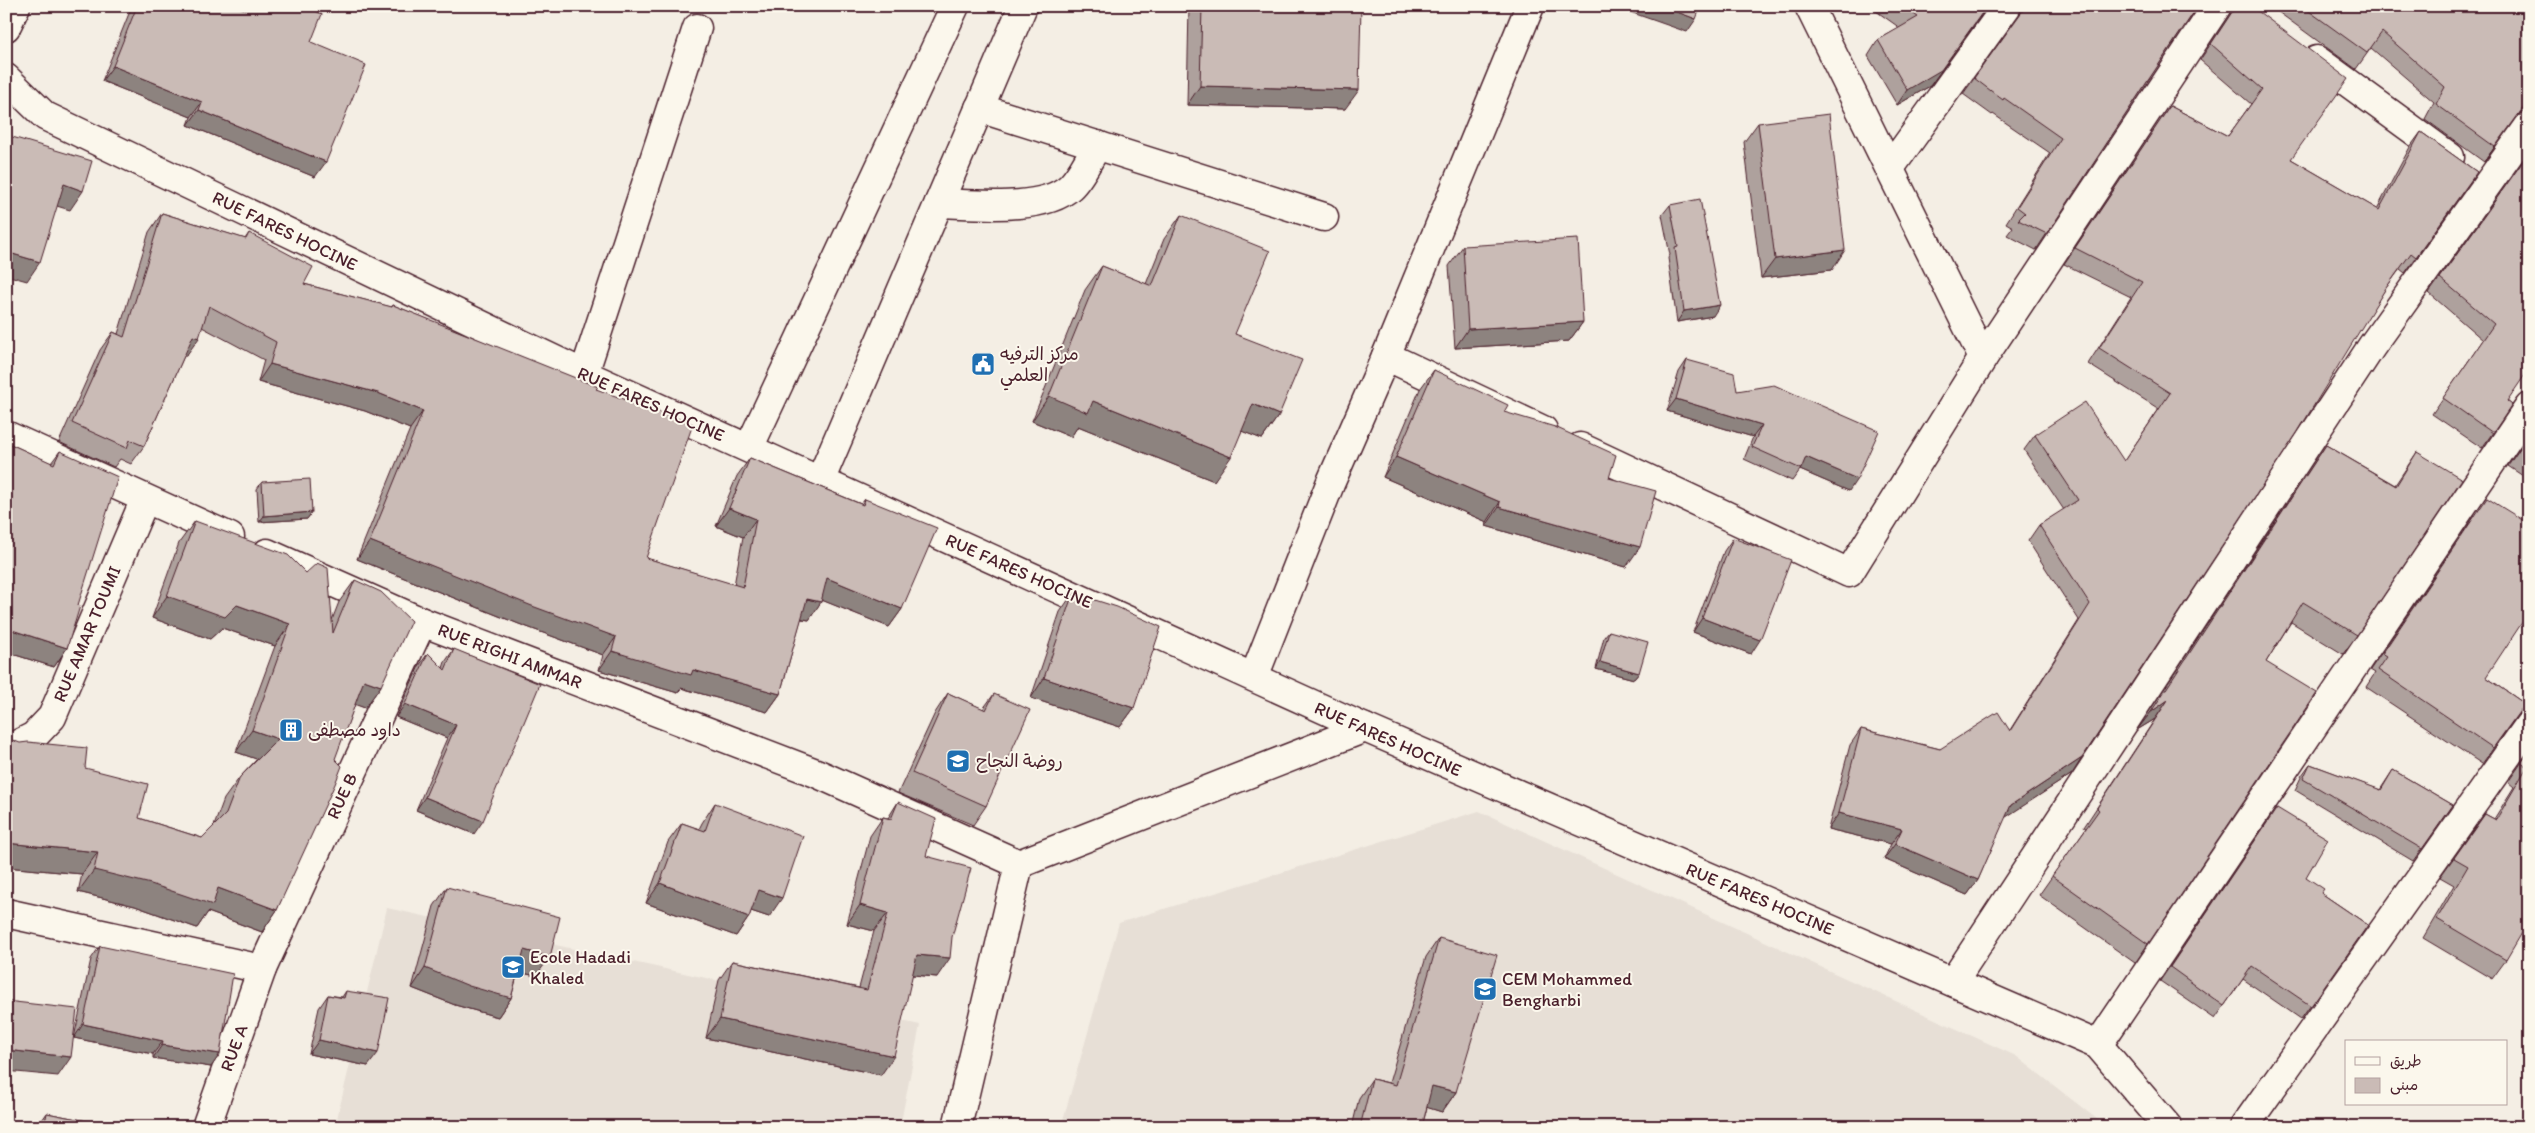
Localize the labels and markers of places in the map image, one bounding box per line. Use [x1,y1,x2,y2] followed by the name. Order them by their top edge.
[1000,343,1079,391] place label: مركز الترفيه العلمي
[970,351,996,377] public building icon: مركز الترفيه العلمي
[278,717,304,743] building icon: داود مصطفى
[308,719,401,741] place label: داود مصطفى
[945,748,971,774] school or university icon: روضة النجاح
[976,750,1063,773] place label: روضة النجاح
[530,946,631,989] place label: Ecole Hadadi Khaled
[500,954,526,980] school or university icon: Ecole Hadadi Khaled
[1502,968,1632,1011] place label: CEM Mohammed Bengharbi
[1472,976,1498,1002] school or university icon: CEM Mohammed Bengharbi

